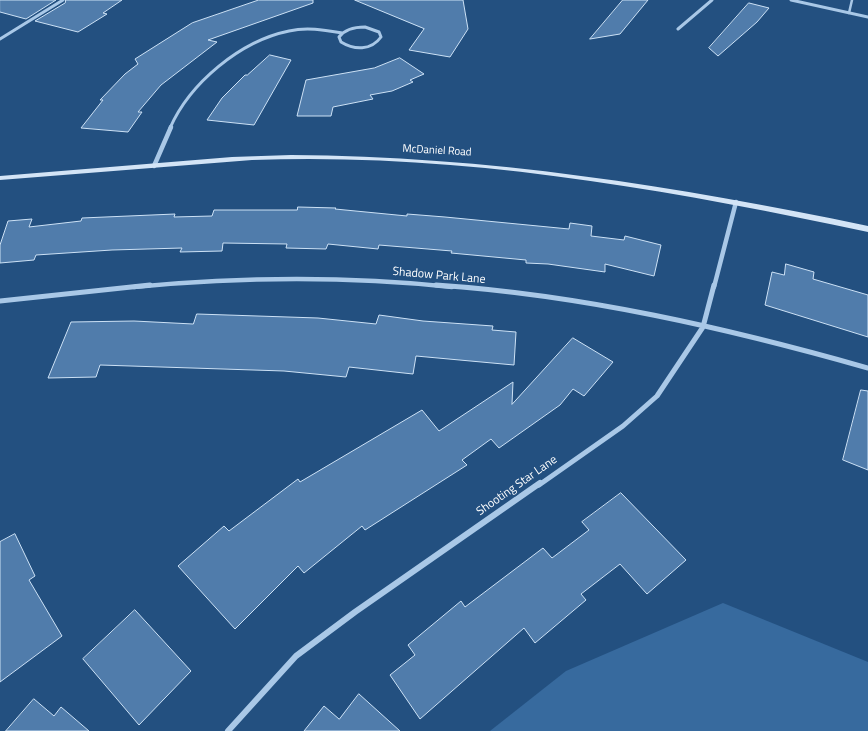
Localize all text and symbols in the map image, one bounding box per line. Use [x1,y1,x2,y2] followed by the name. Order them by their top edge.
[402,143,472,159] street label: McDaniel Road
[392,265,486,287] street label: Shadow Park Lane
[474,453,560,519] street label: Shooting Star Lane

